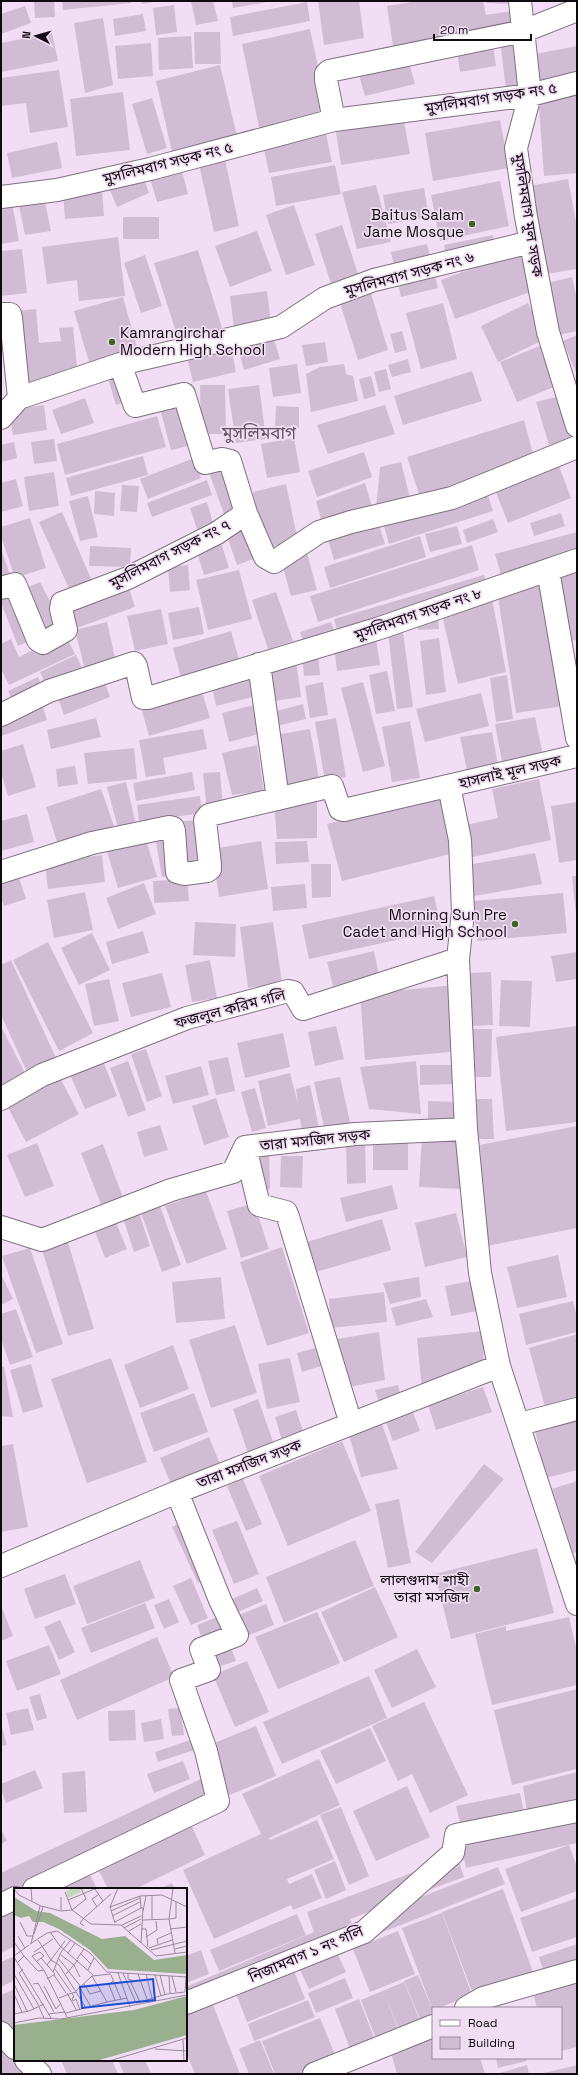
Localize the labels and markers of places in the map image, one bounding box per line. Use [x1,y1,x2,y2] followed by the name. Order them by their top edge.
[363,205,464,241] place label: Baitus Salam Jame Mosque
[467,219,477,229] marker: Baitus Salam Jame Mosque
[120,323,265,359] place label: Kamrangirchar Modern High School
[107,337,117,347] marker: Kamrangirchar Modern High School
[343,905,507,941] place label: Morning Sun Pre Cadet and High School
[510,919,520,929] marker: Morning Sun Pre Cadet and High School
[379,1570,470,1606] place label: লালগুদাম শাহী তারা মসজিদ
[472,1584,482,1594] marker: লালগুদাম শাহী তারা মসজিদ

